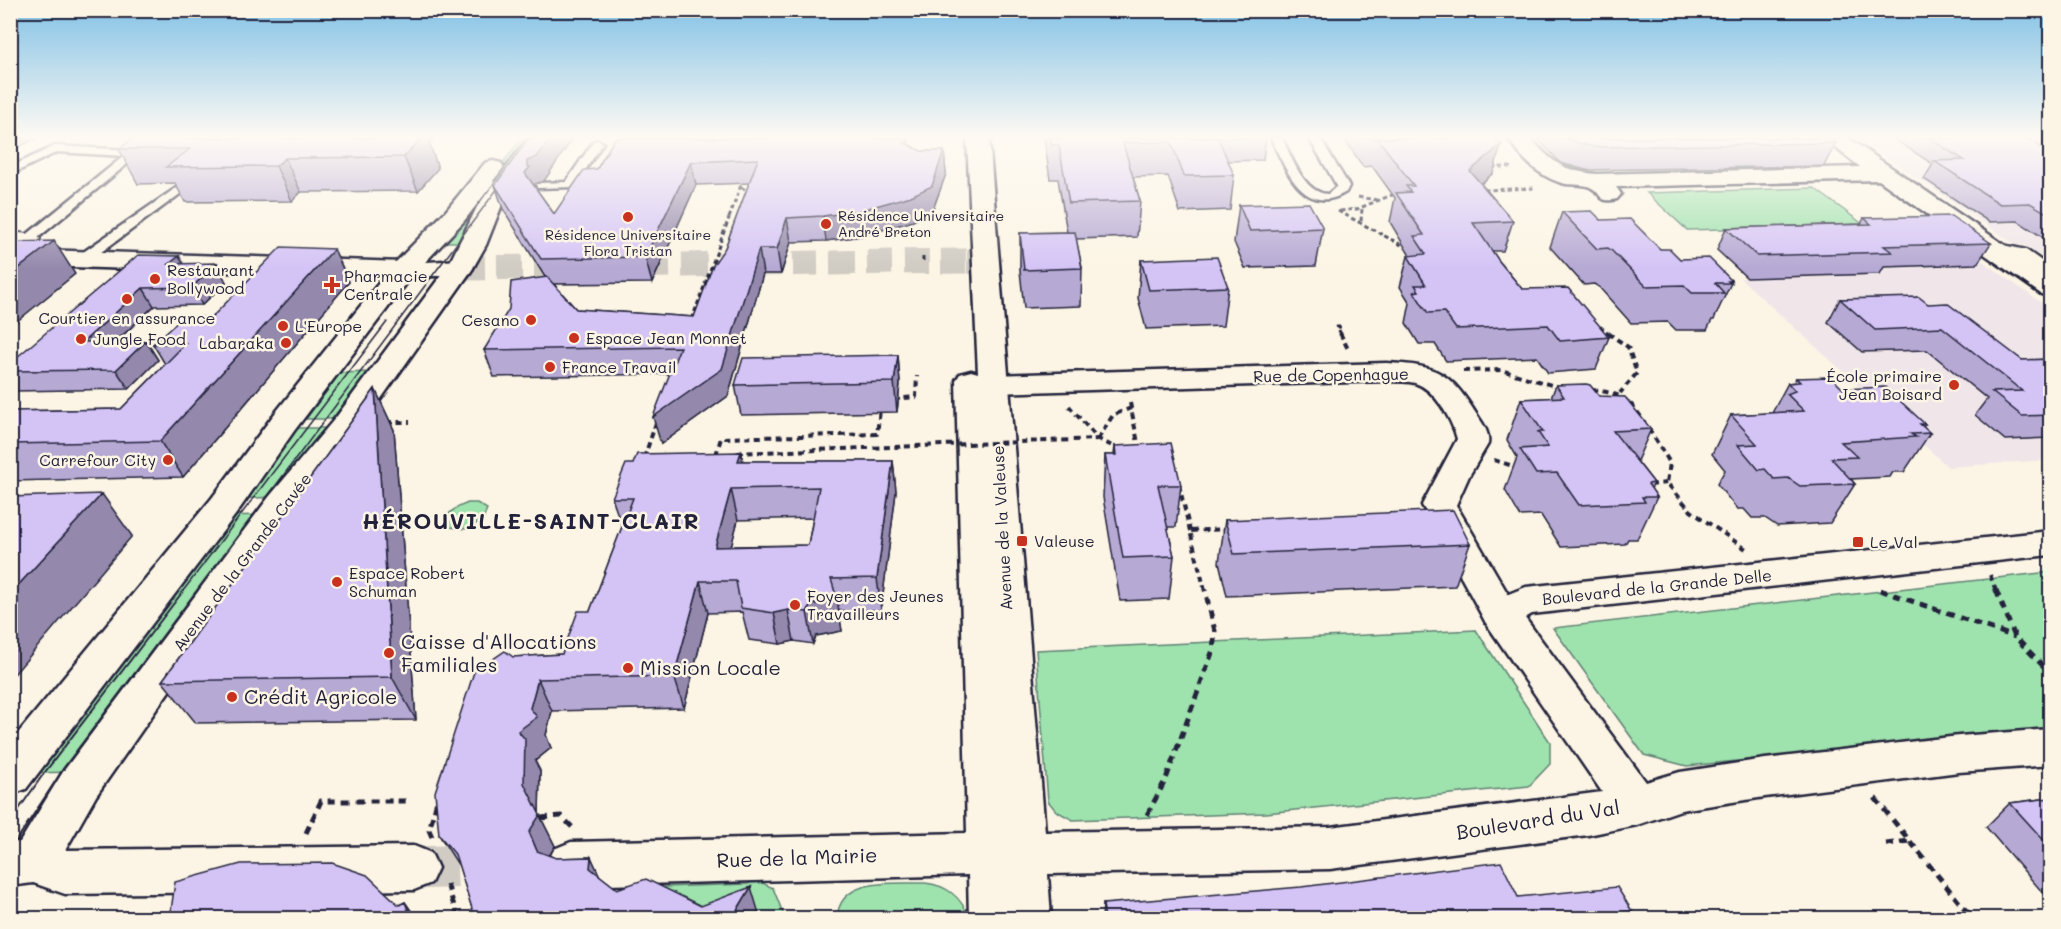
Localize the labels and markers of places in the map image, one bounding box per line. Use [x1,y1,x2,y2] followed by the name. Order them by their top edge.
[838,206,1004,241] place label: Résidence Universitaire André Breton
[621,210,635,224] marker: Résidence Universitaire Flora Tristan
[819,217,833,231] marker: Résidence Universitaire André Breton
[545,225,711,260] place label: Résidence Universitaire Flora Tristan
[167,259,255,298] place label: Restaurant Bollywood
[344,265,428,304] place label: Pharmacie Centrale
[148,272,162,286] marker: Restaurant Bollywood
[325,278,339,292] marker: Pharmacie Centrale
[120,292,134,306] marker: Courtier en assurance
[38,307,216,328] place label: Courtier en assurance
[462,309,519,330] place label: Cesano
[524,313,538,327] marker: Cesano
[295,315,362,336] place label: L'Europe
[276,319,290,333] marker: L'Europe
[586,327,747,348] place label: Espace Jean Monnet
[93,328,186,349] place label: Jungle Food
[567,331,581,345] marker: Espace Jean Monnet
[74,332,88,346] marker: Jungle Food
[199,332,274,353] place label: Labaraka
[279,336,293,350] marker: Labaraka
[562,356,677,377] place label: France Travail
[543,360,557,374] marker: France Travail
[1827,365,1942,404] place label: École primaire Jean Boisard
[1947,378,1961,392] marker: École primaire Jean Boisard
[39,449,156,470] place label: Carrefour City
[161,453,175,467] marker: Carrefour City
[1034,530,1095,551] place label: Valeuse
[1870,531,1918,552] place label: Le Val
[1015,534,1029,548] marker: Valeuse
[1851,535,1865,549] marker: Le Val
[349,562,465,601] place label: Espace Robert Schuman
[330,575,344,589] marker: Espace Robert Schuman
[807,585,944,624] place label: Foyer des Jeunes Travailleurs
[788,598,802,612] marker: Foyer des Jeunes Travailleurs
[401,628,597,677] place label: Caisse d'Allocations Familiales
[382,646,396,660] marker: Caisse d'Allocations Familiales
[640,654,781,680] place label: Mission Locale
[621,661,635,675] marker: Mission Locale
[244,683,397,709] place label: Crédit Agricole
[225,690,239,704] marker: Crédit Agricole

